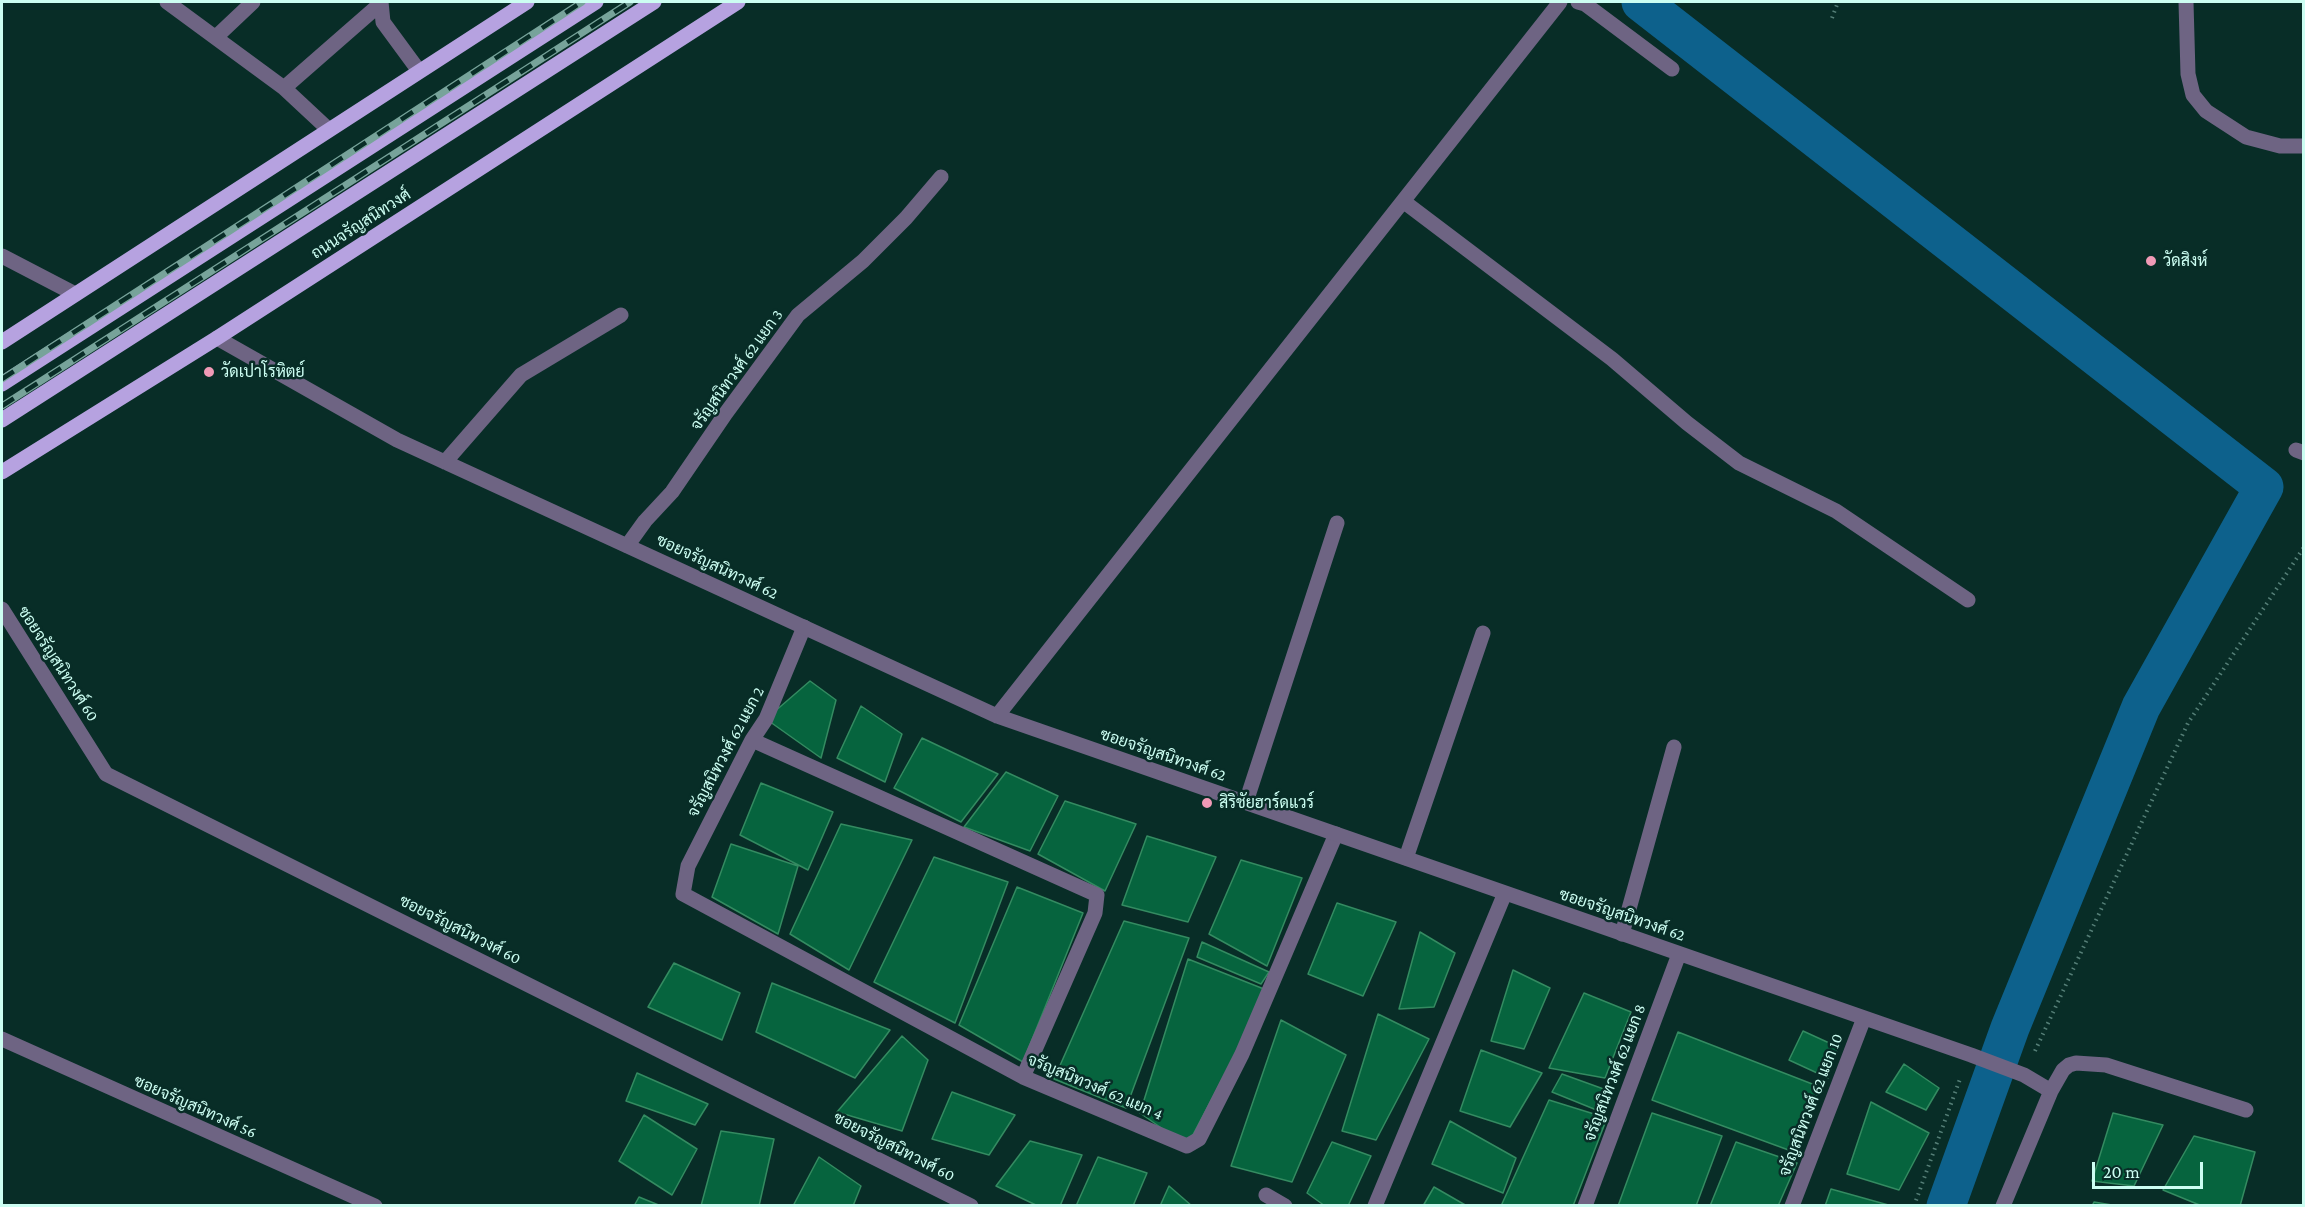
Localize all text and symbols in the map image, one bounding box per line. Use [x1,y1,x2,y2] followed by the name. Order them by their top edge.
[308,185,414,263] street label: ถนนจรัญสนิทวงศ์
[2163,251,2207,271] place label: วัดสิงห์
[2144,254,2158,268] marker: วัดสิงห์
[687,306,787,434] street label: จรัญสนิทวงศ์ 62 แยก 3
[221,362,305,382] place label: วัดเปาโรหิตย์
[202,365,216,379] marker: วัดเปาโรหิตย์
[653,530,781,604] street label: ซอยจรัญสนิทวงศ์ 62
[14,603,102,725] street label: ซอยจรัญสนิทวงศ์ 60
[684,684,768,820] street label: จรัญสนิทวงศ์ 62 แยก 2
[1098,724,1228,786] street label: ซอยจรัญสนิทวงศ์ 62
[1219,793,1314,813] place label: สิริชัยฮาร์ดแวร์
[1200,796,1214,810] marker: สิริชัยฮาร์ดแวร์
[1557,884,1687,946] street label: ซอยจรัญสนิทวงศ์ 62
[396,891,524,969] street label: ซอยจรัญสนิทวงศ์ 60
[1580,1002,1650,1144] street label: จรัญสนิทวงศ์ 62 แยก 8
[1775,1031,1847,1179] street label: จรัญสนิทวงศ์ 62 แยก 10
[1024,1050,1166,1124] street label: จรัญสนิทวงศ์ 62 แยก 4
[131,1071,259,1143] street label: ซอยจรัญสนิทวงศ์ 56
[830,1108,958,1186] street label: ซอยจรัญสนิทวงศ์ 60
[2095,1150,2206,1188] scale bar
[2103,1162,2140,1182] text: 20 m

